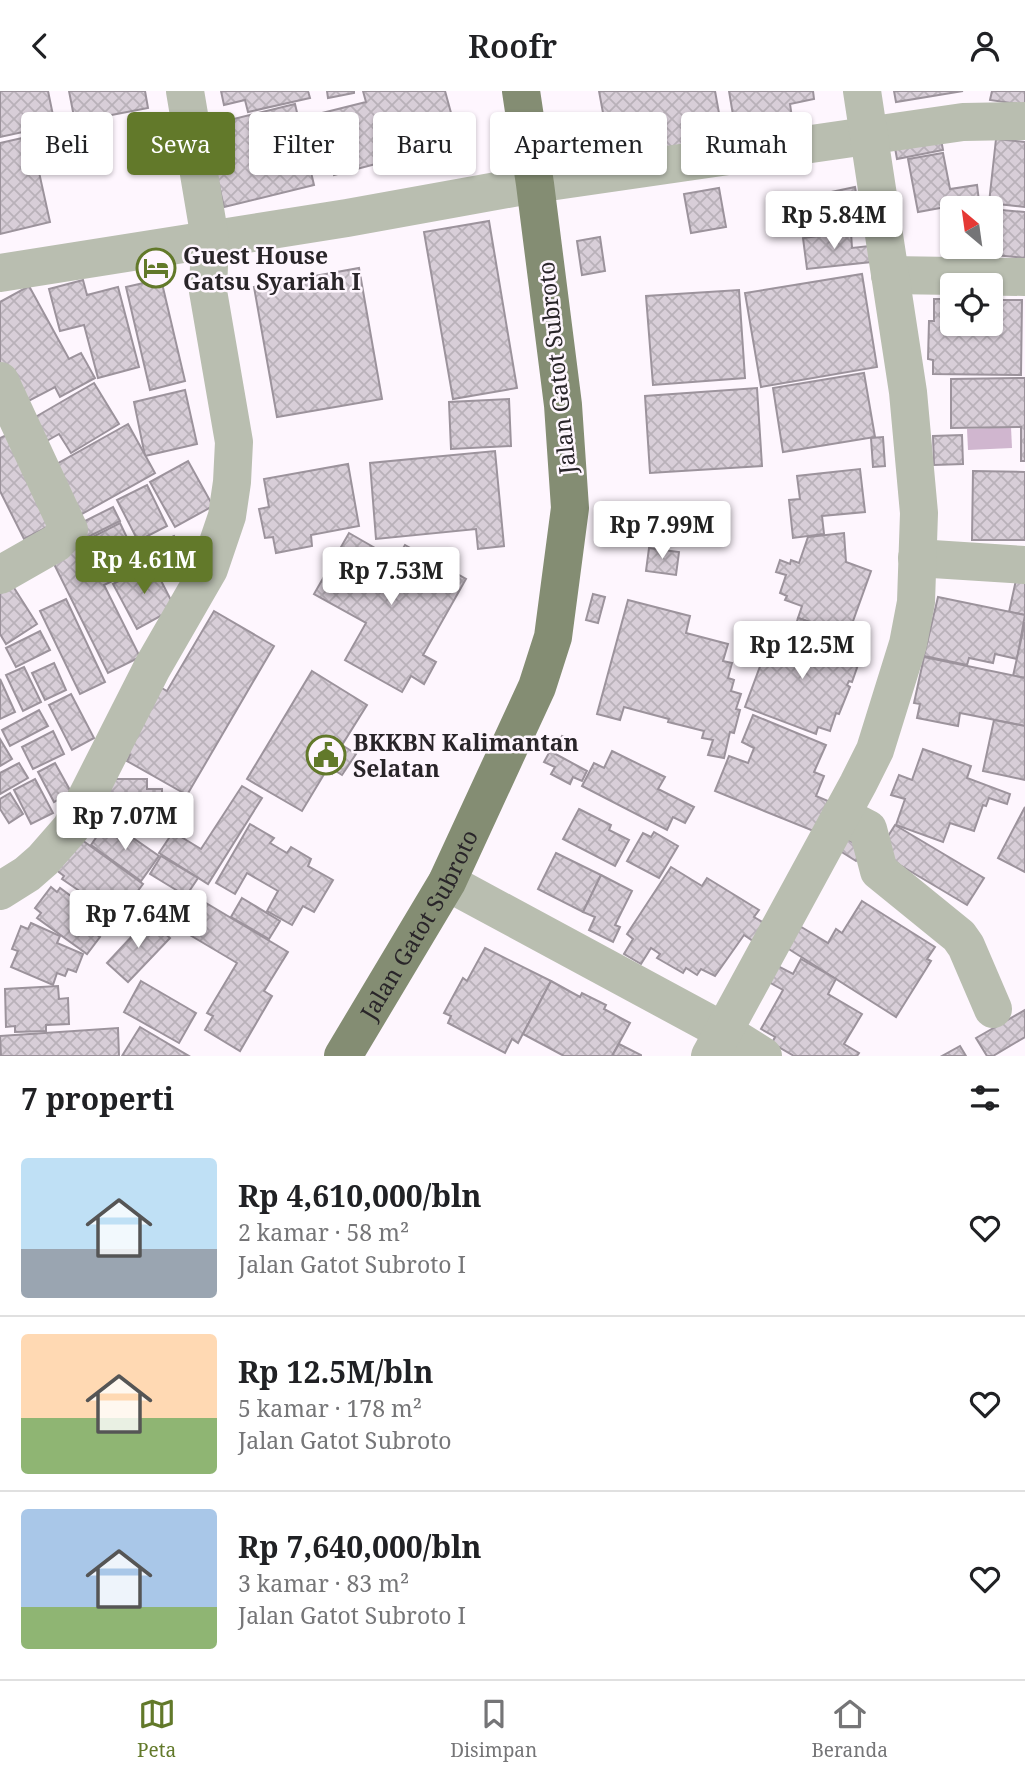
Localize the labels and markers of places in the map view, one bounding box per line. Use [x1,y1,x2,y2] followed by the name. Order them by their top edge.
[762,191,906,251] pin: Rp 5.84M
[183,239,361,297] place label: Guest House Gatsu Syariah I
[135,247,177,289] hotel icon: Guest House Gatsu Syariah I
[590,501,734,561] pin: Rp 7.99M
[72,537,216,596] pin: Rp 4.61M
[319,547,463,607] pin: Rp 7.53M
[730,621,874,681] pin: Rp 12.5M
[353,726,579,784] place label: BKKBN Kalimantan Selatan
[305,734,347,776] public building icon: BKKBN Kalimantan Selatan
[53,793,197,852] pin: Rp 7.07M
[66,891,210,950] pin: Rp 7.64M

